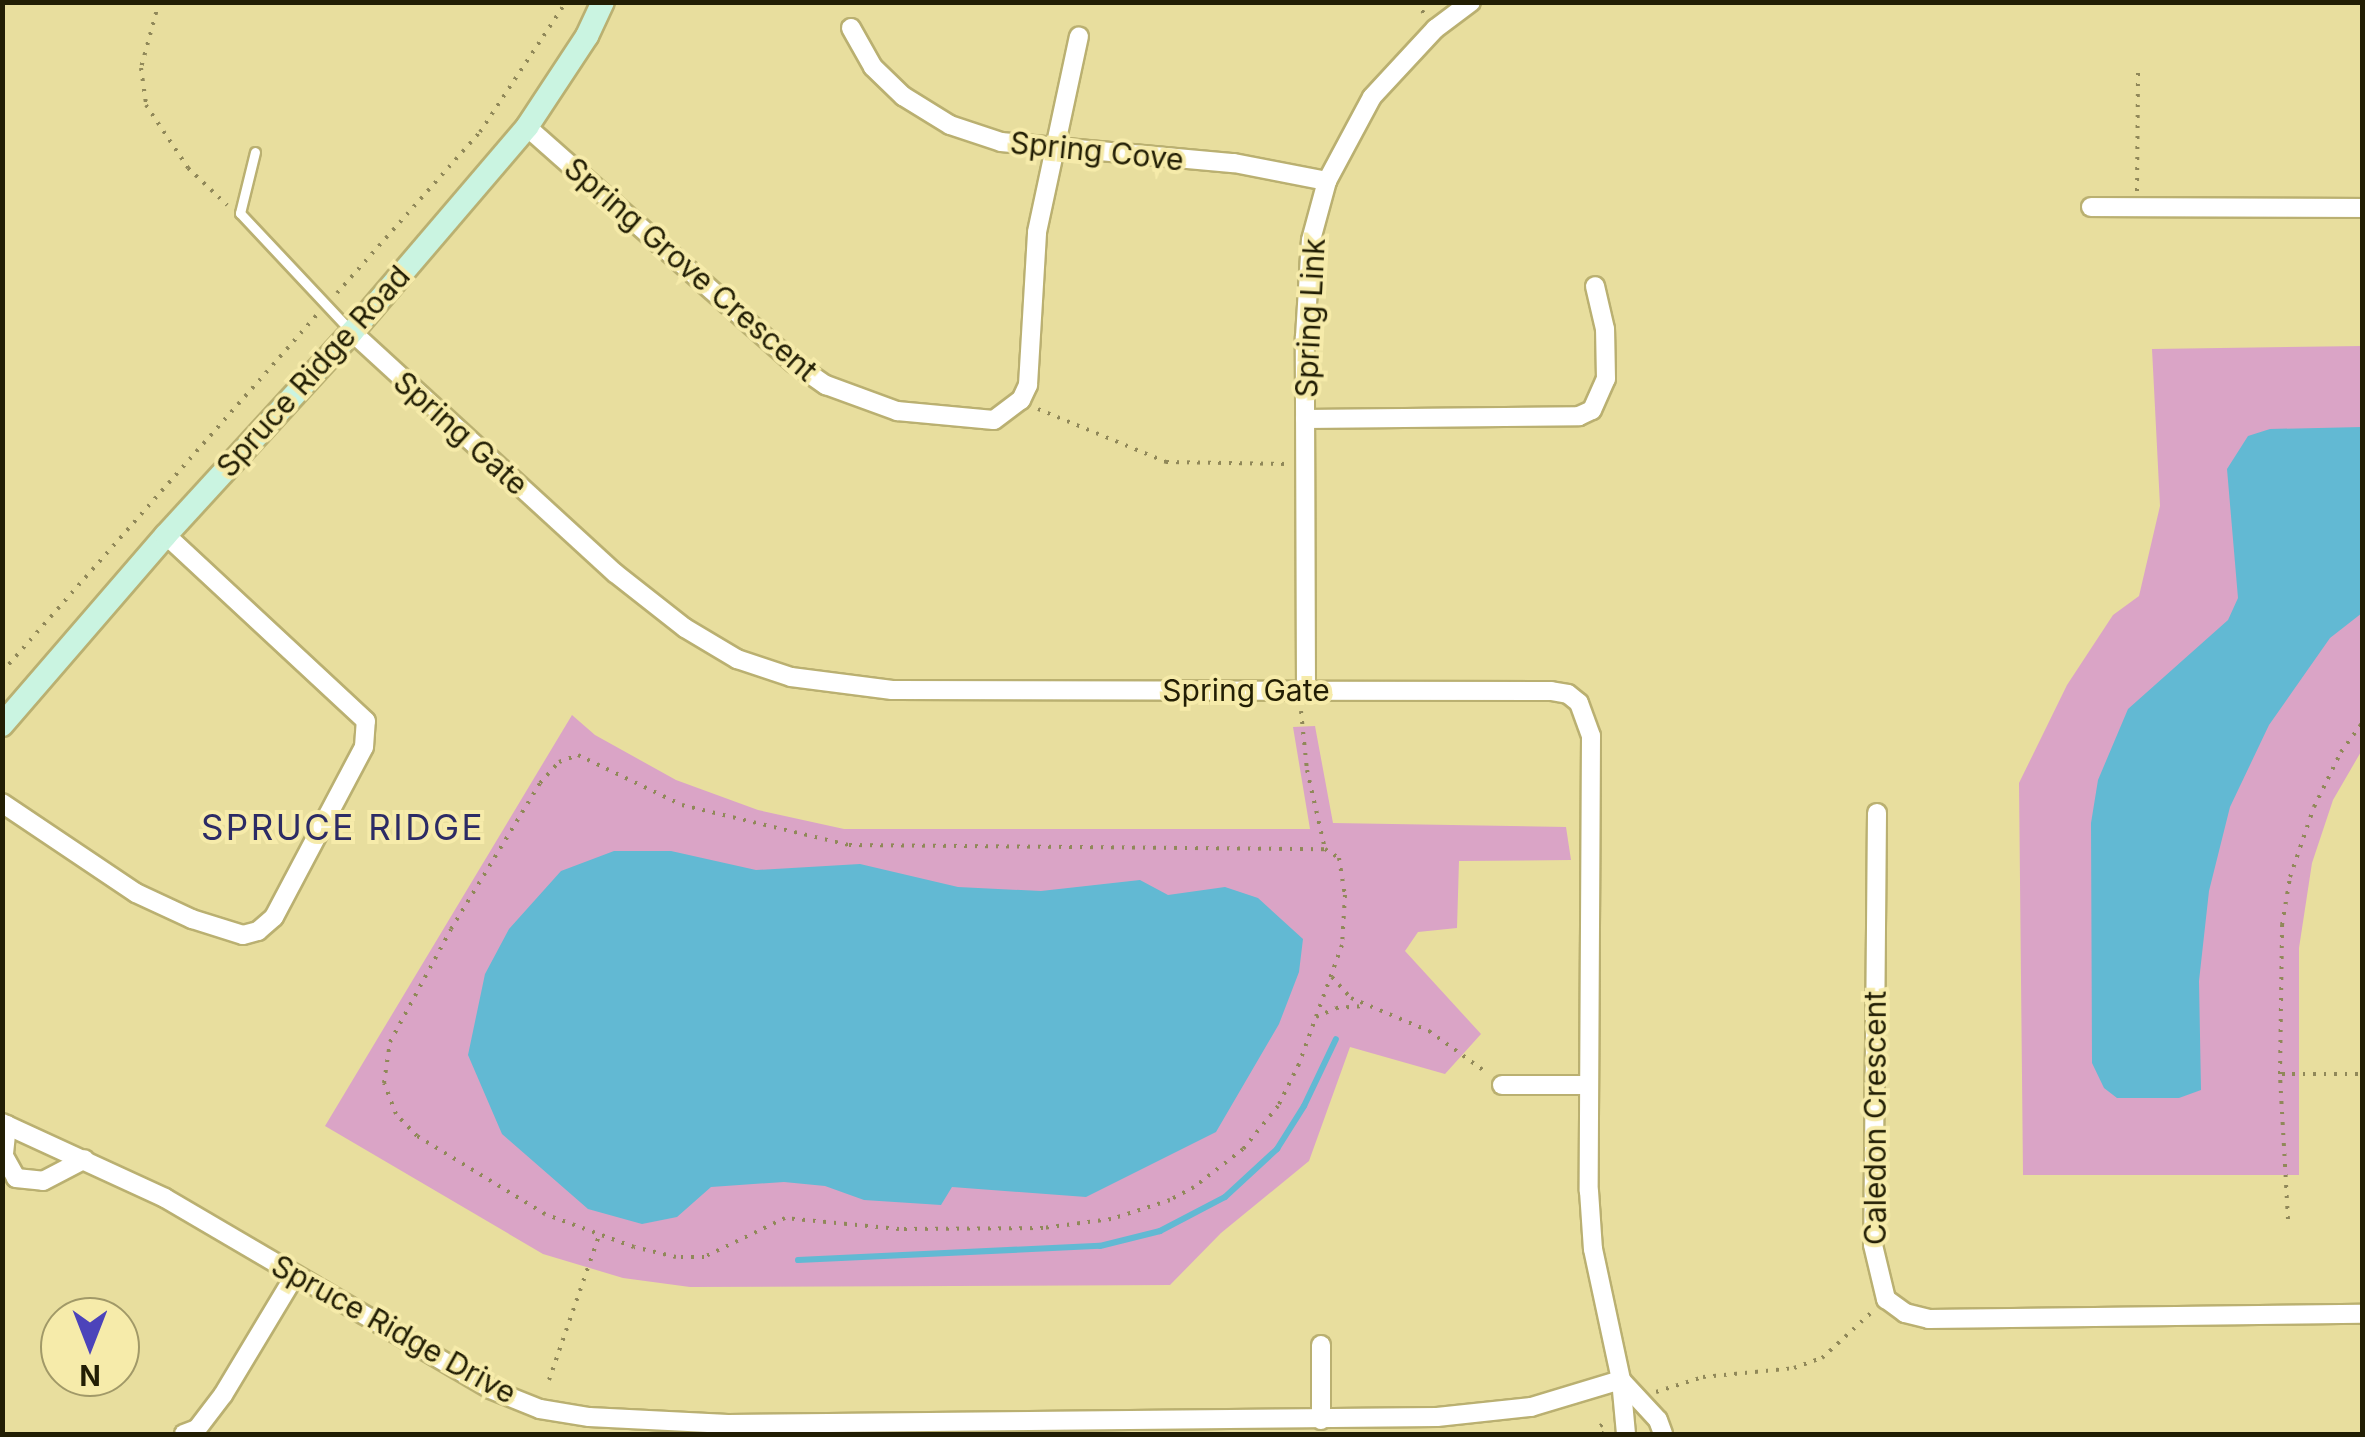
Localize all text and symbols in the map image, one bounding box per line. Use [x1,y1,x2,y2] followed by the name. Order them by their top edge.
[1008,124,1186,178] street label: Spring Cove
[558,150,824,388] street label: Spring Grove Crescent
[1288,237,1332,399] street label: Spring Link
[209,258,417,484] street label: Spruce Ridge Road
[387,364,535,502] street label: Spring Gate
[1162,672,1330,708] street label: Spring Gate
[201,806,485,848] district label: SPRUCE RIDGE
[1857,991,1893,1245] street label: Caledon Crescent
[266,1247,522,1411] street label: Spruce Ridge Drive
[40,1297,140,1397] north arrow
[79,1358,101,1392] text: N

